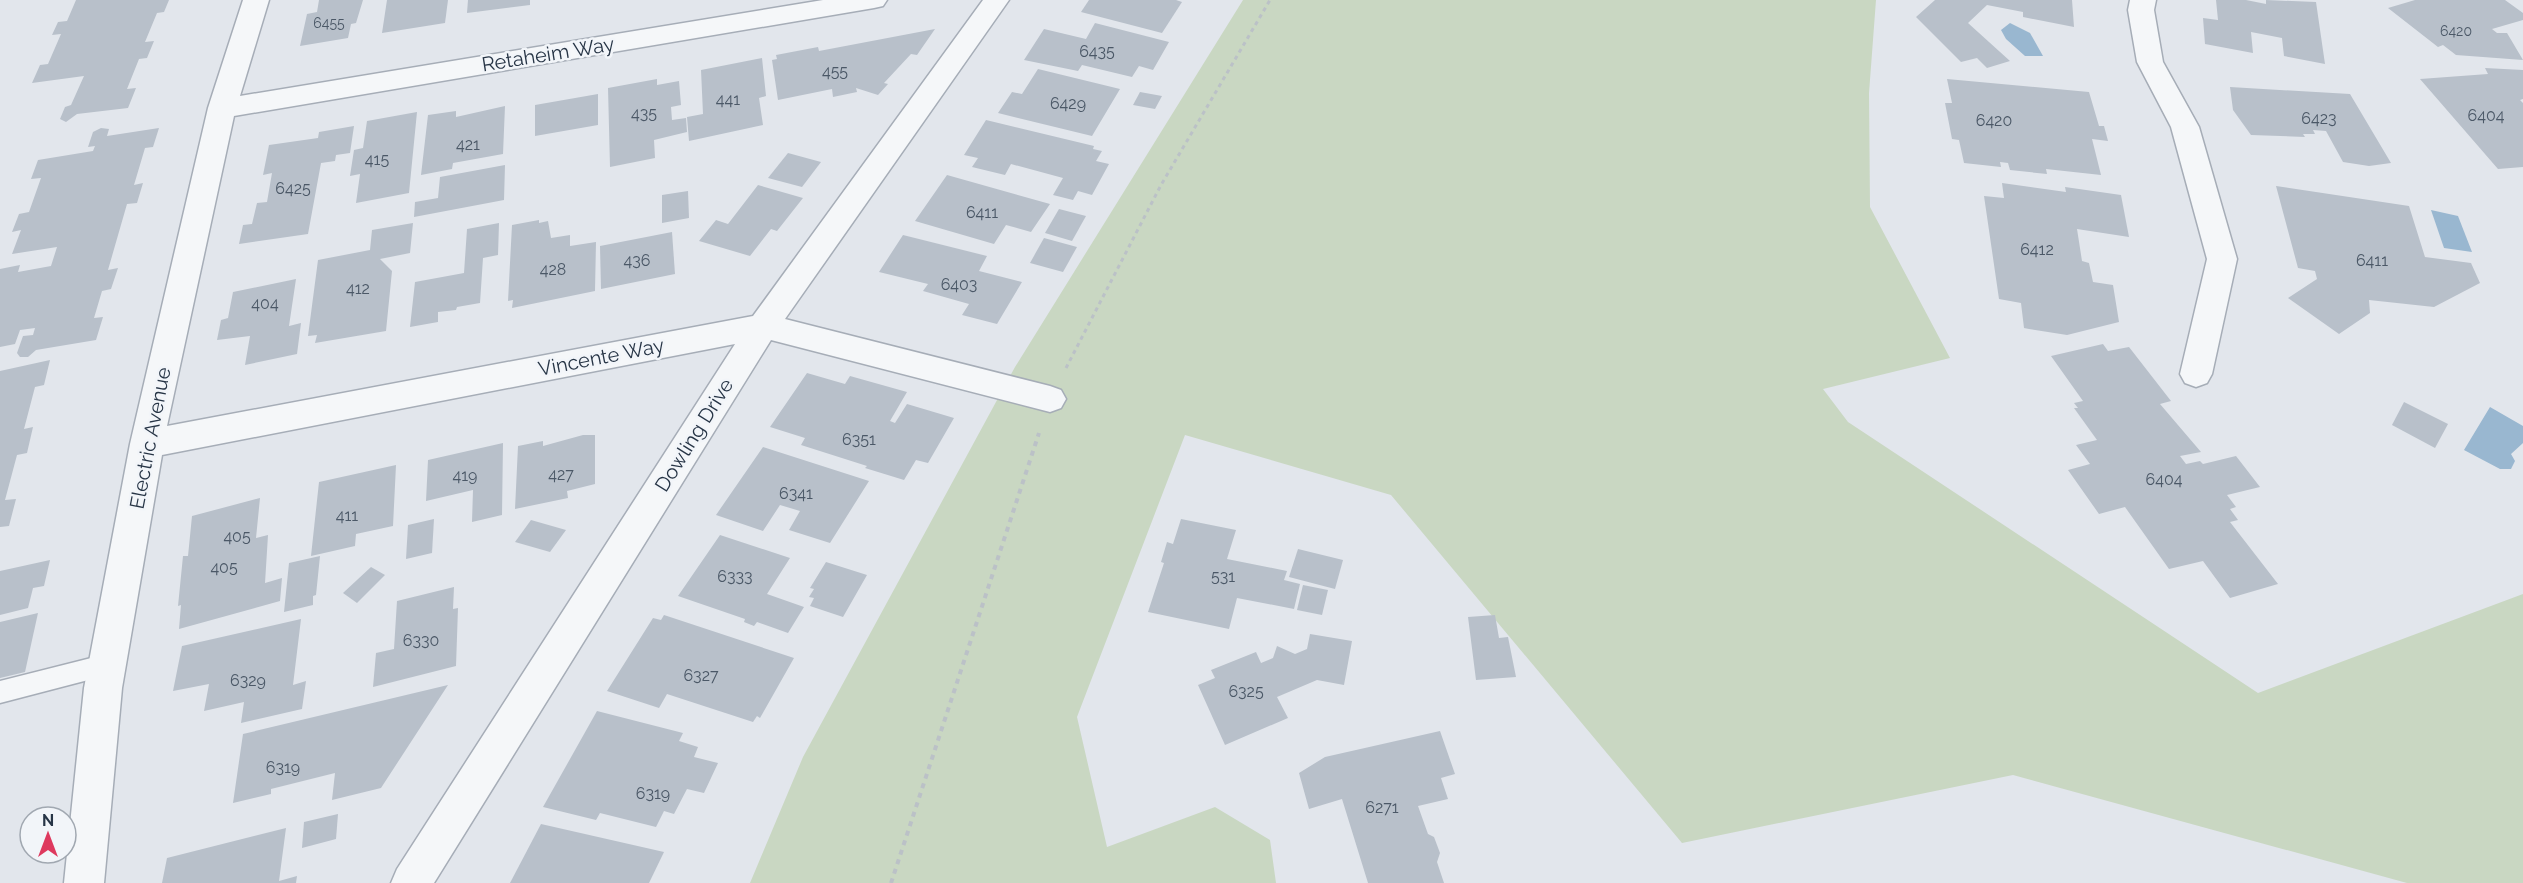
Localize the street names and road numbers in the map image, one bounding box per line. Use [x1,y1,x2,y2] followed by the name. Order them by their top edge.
[480,32,616,76] street label: Retaheim Way
[536,333,666,381] street label: Vincente Way
[124,365,176,511] street label: Electric Avenue
[650,374,738,496] street label: Dowling Drive

